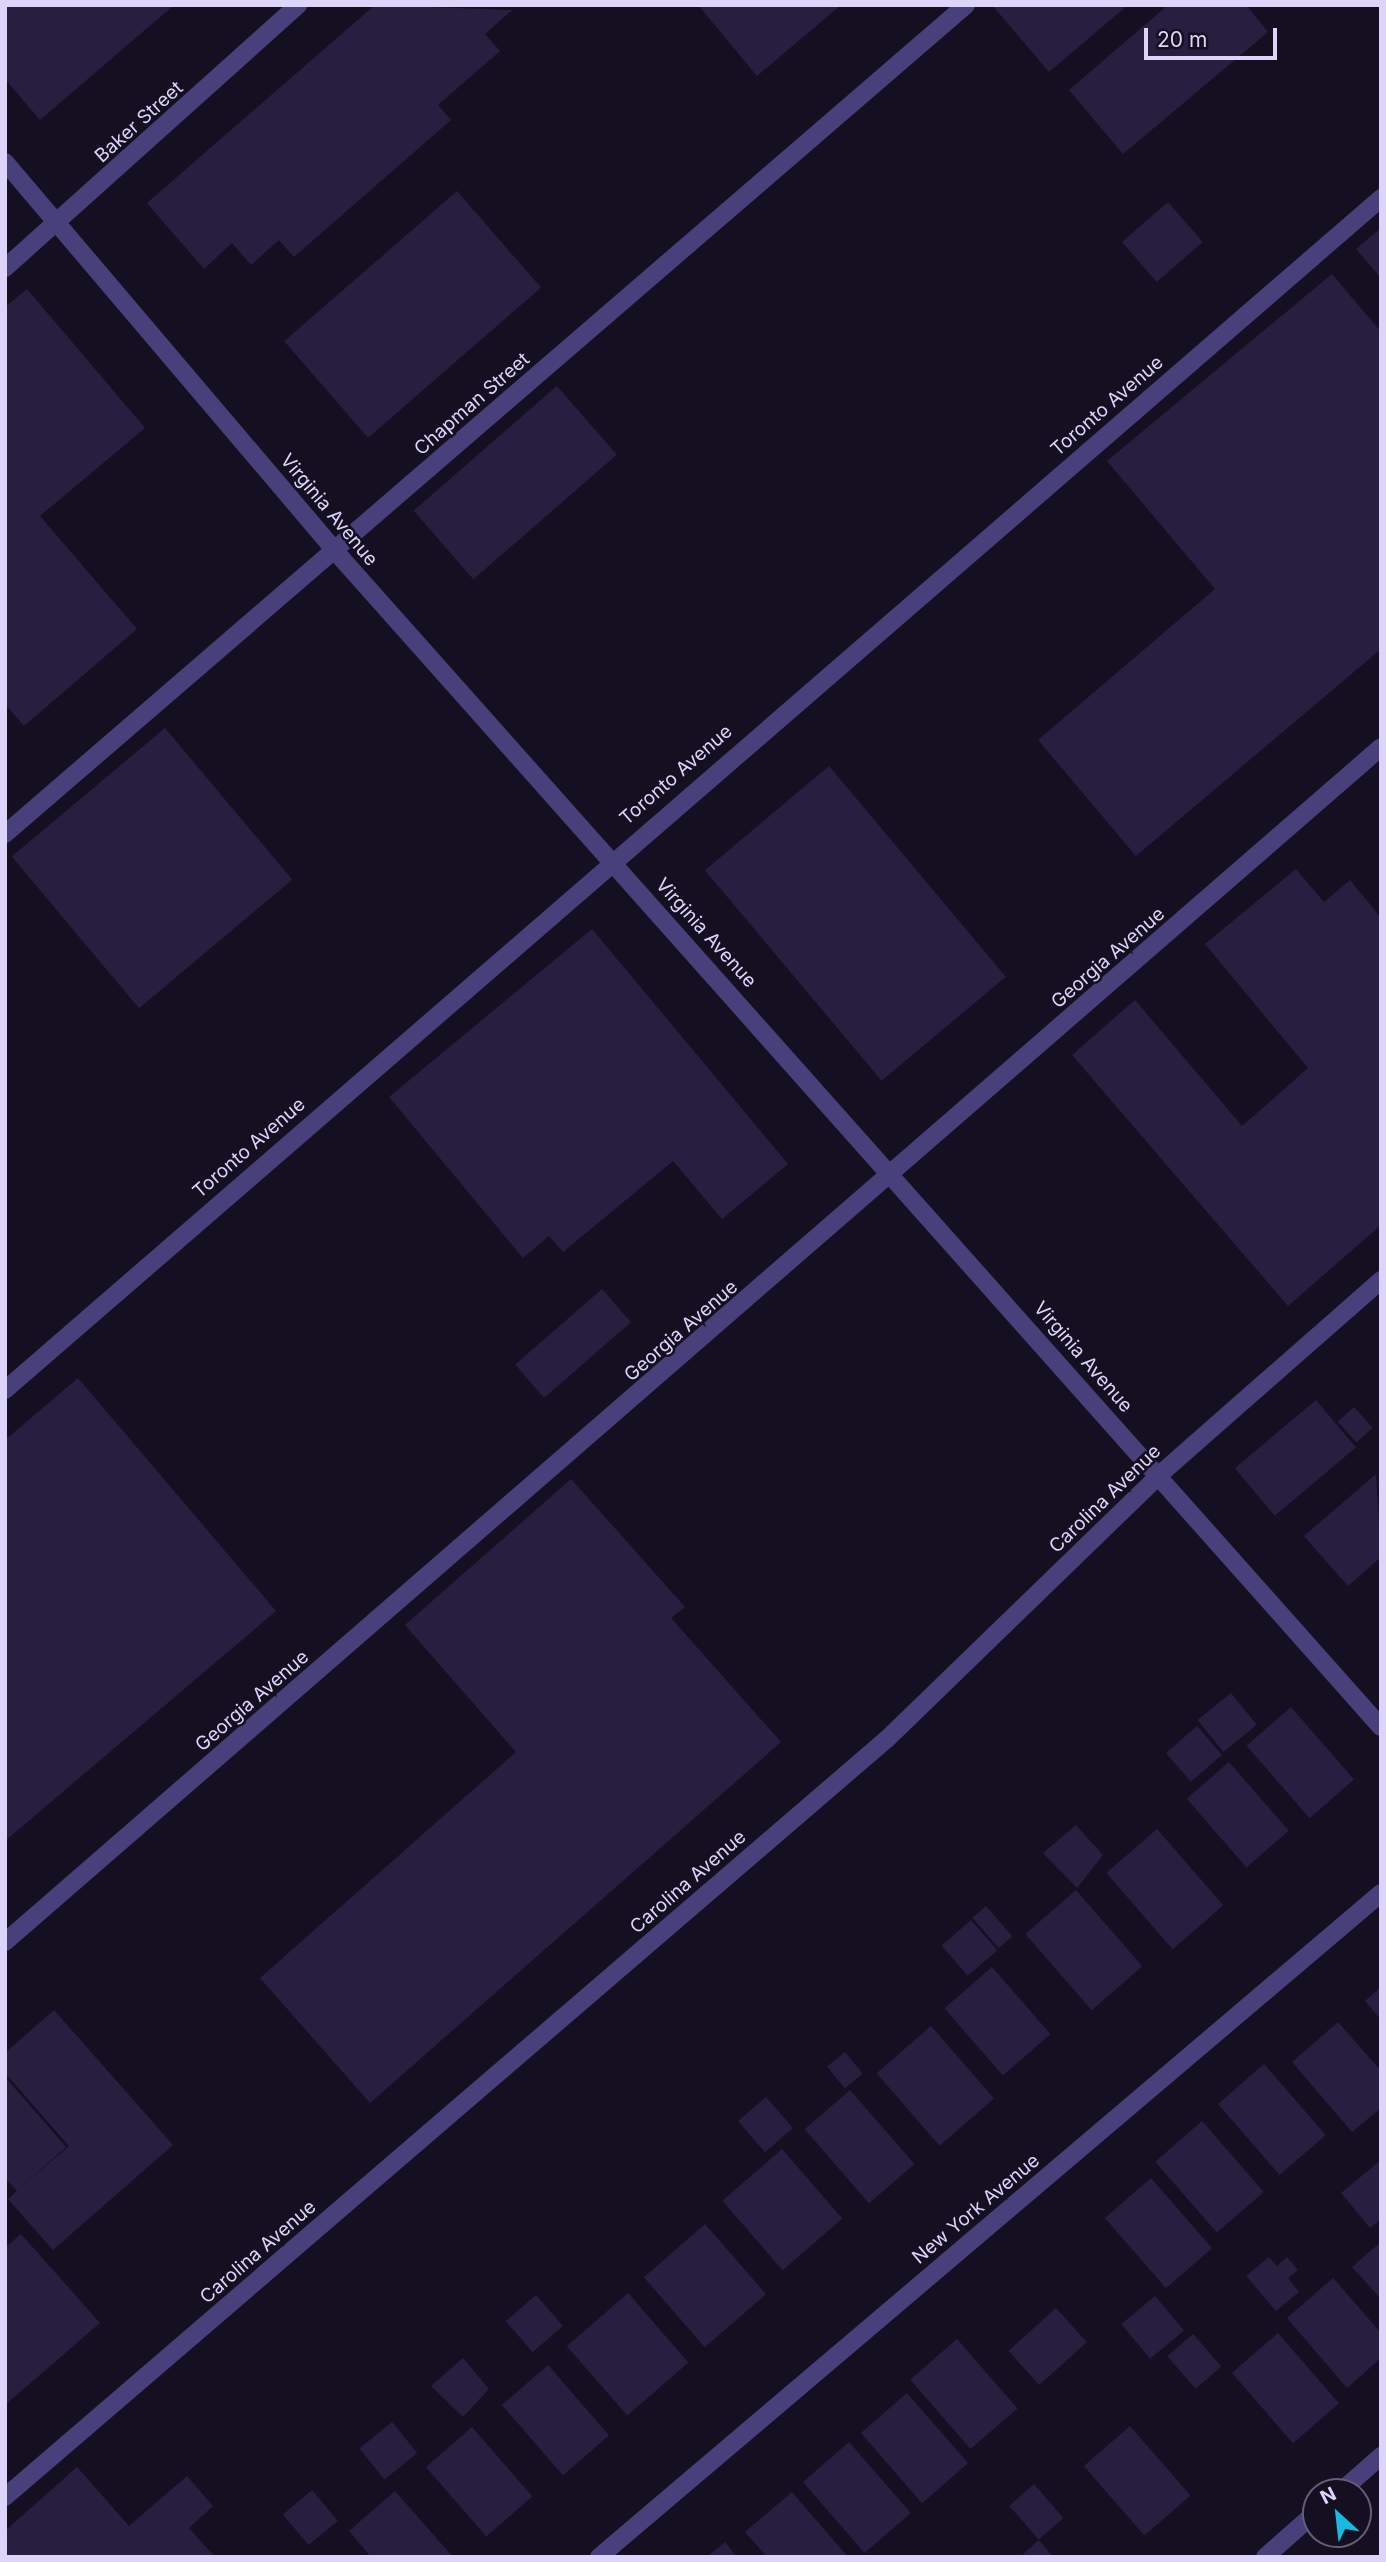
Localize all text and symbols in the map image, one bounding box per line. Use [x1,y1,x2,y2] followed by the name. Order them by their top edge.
[1148,14,1281,58] scale bar
[1157,27,1207,52] text: 20 m
[90,77,188,167] street label: Baker Street
[410,348,534,460] street label: Chapman Street
[1046,351,1168,461] street label: Toronto Avenue
[275,449,383,571] street label: Virginia Avenue
[615,720,737,830] street label: Toronto Avenue
[651,874,761,992] street label: Virginia Avenue
[1047,903,1169,1013] street label: Georgia Avenue
[188,1093,310,1203] street label: Toronto Avenue
[620,1276,742,1386] street label: Georgia Avenue
[1029,1297,1137,1417] street label: Virginia Avenue
[1045,1440,1165,1558] street label: Carolina Avenue
[191,1646,313,1756] street label: Georgia Avenue
[625,1826,751,1938] street label: Carolina Avenue
[908,2149,1044,2269] street label: New York Avenue
[195,2196,321,2308] street label: Carolina Avenue
[1302,2478,1372,2548] north arrow
[1316,2482,1340,2509] text: N

